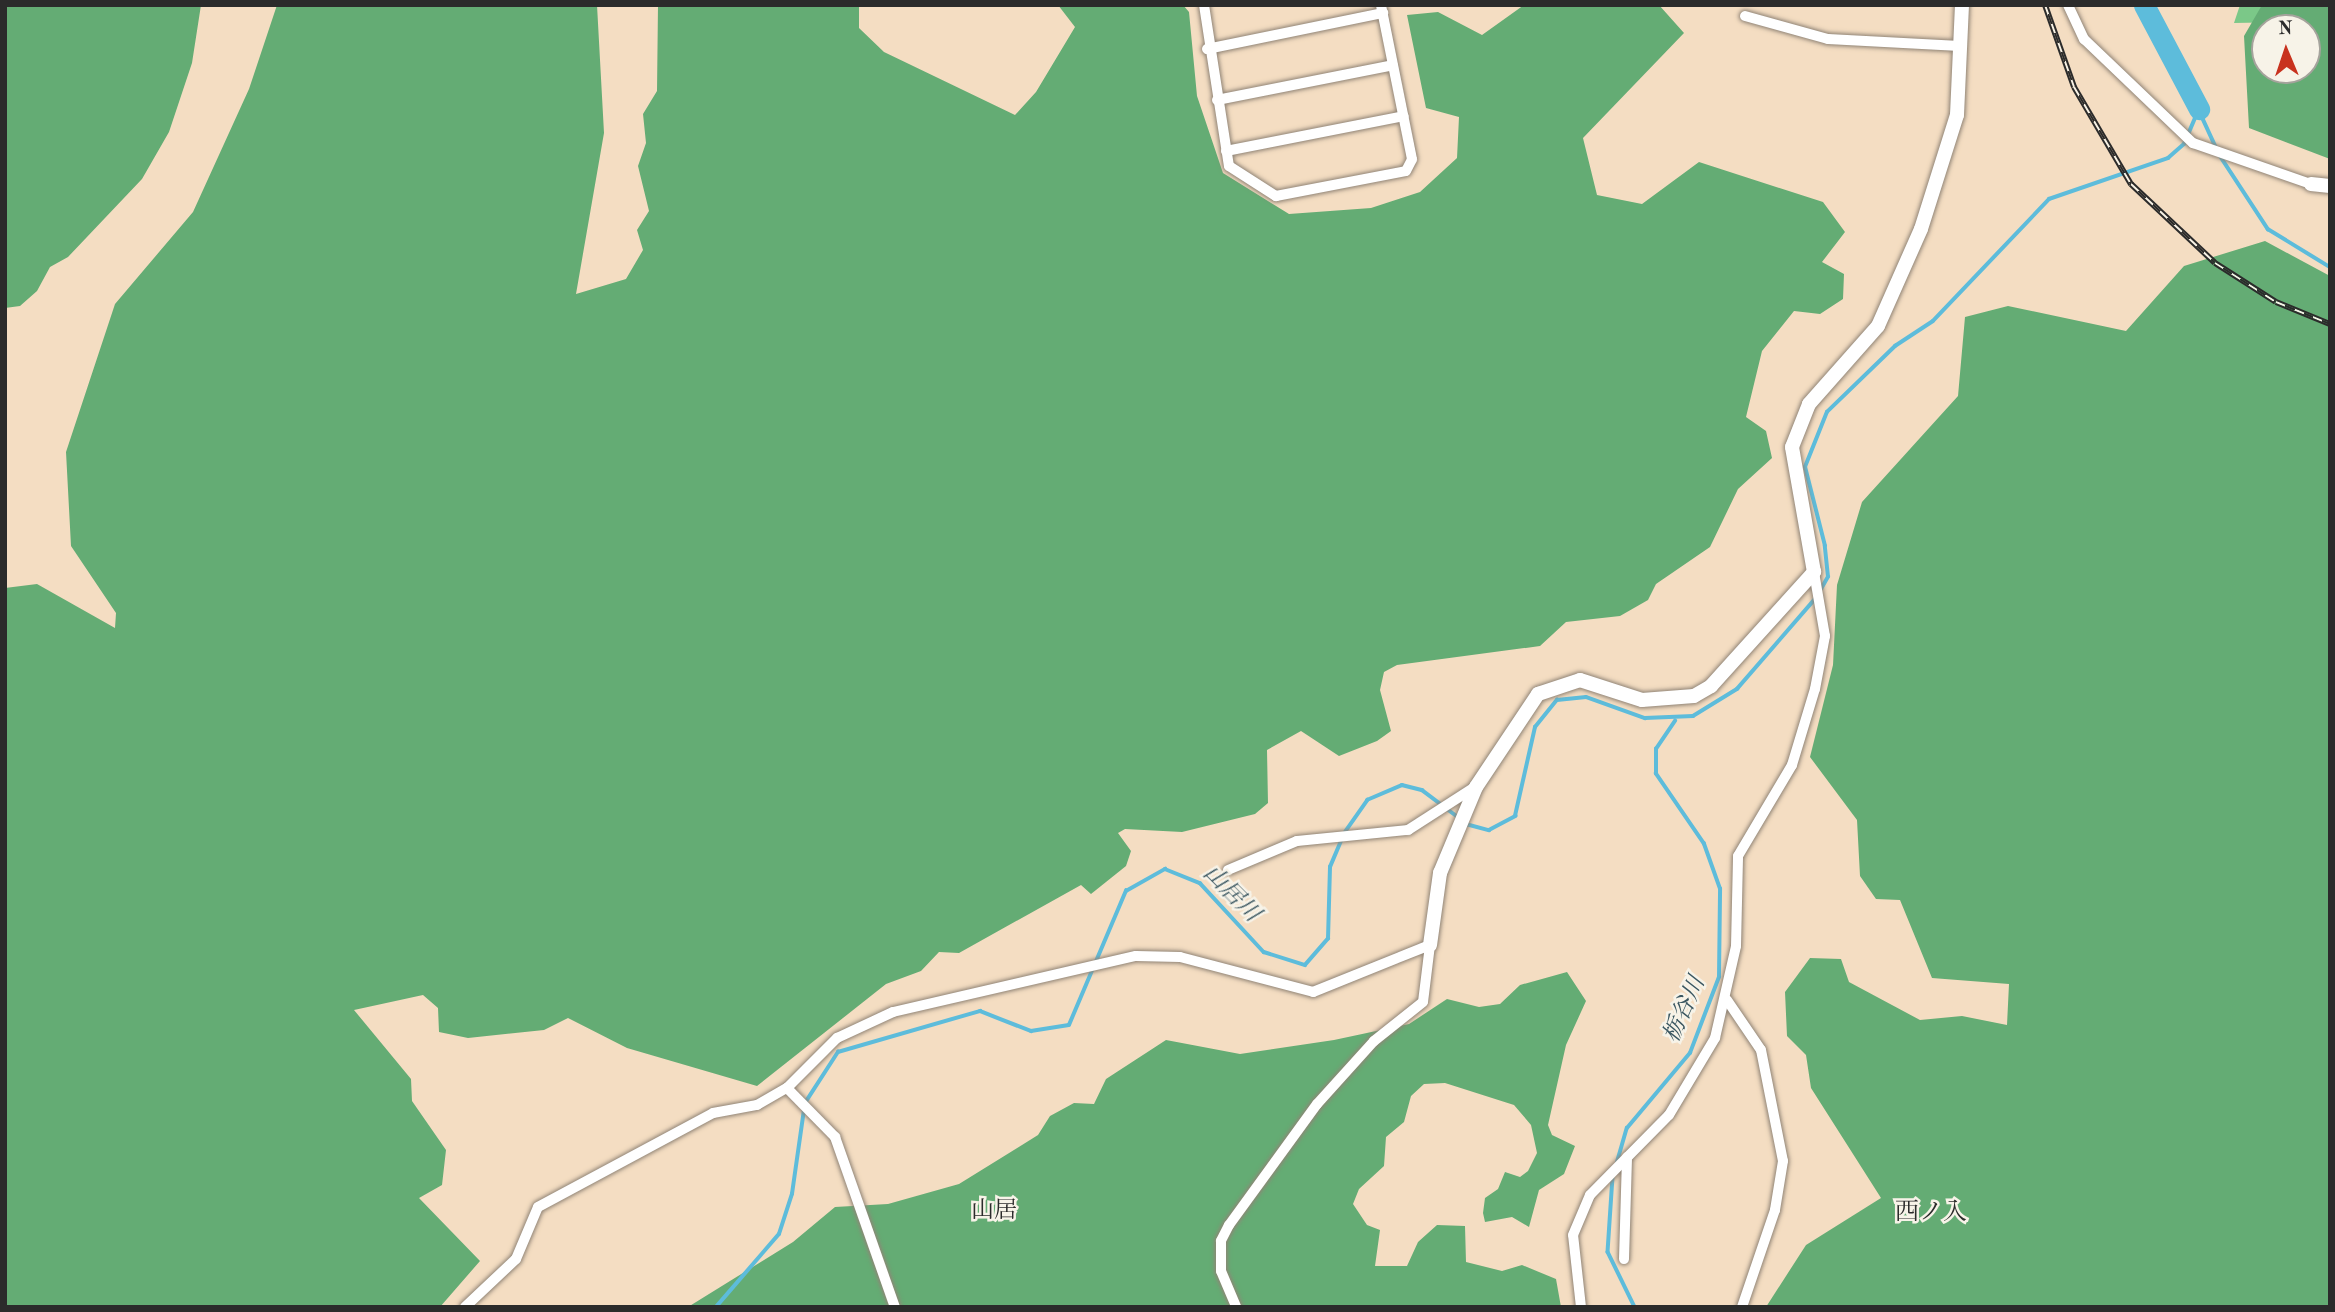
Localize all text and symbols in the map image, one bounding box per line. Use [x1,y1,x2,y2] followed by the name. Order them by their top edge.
[2251,14,2321,84] north arrow
[2278,20,2293,39] text: N
[1197,860,1265,928] water label: 山居川
[1658,973,1712,1047] water label: 栃谷川
[971,1197,1017,1225] district label: 山居
[1895,1200,1967,1228] district label: 西ノ入

